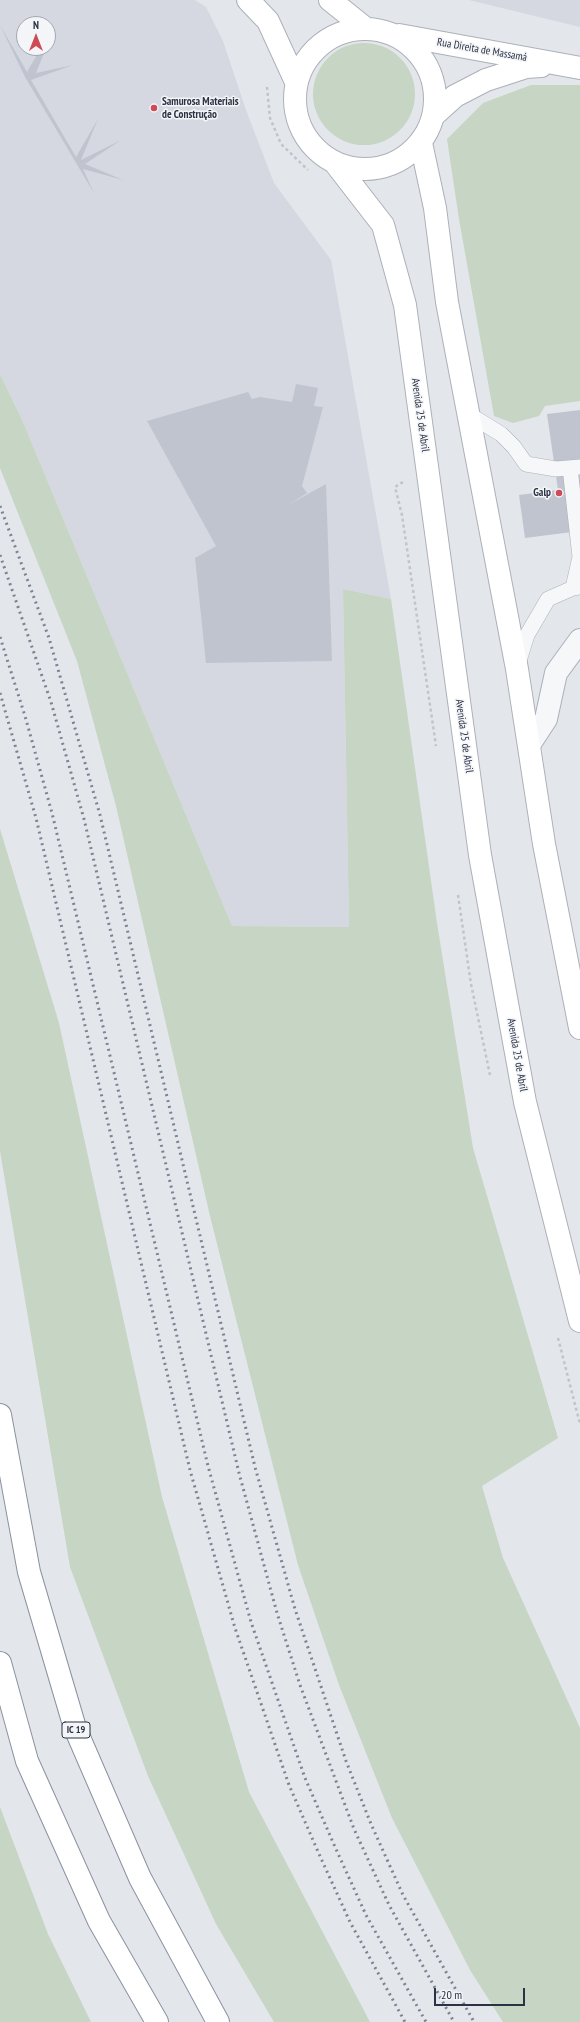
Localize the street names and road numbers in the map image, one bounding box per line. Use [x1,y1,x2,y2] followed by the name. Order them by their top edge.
[436,36,528,64] street label: Rua Direita de Massamá
[408,377,432,453] street label: Avenida 25 de Abril
[452,698,476,774] street label: Avenida 25 de Abril
[504,1017,530,1093] street label: Avenida 25 de Abril
[62,1722,90,1738] road number: IC 19

